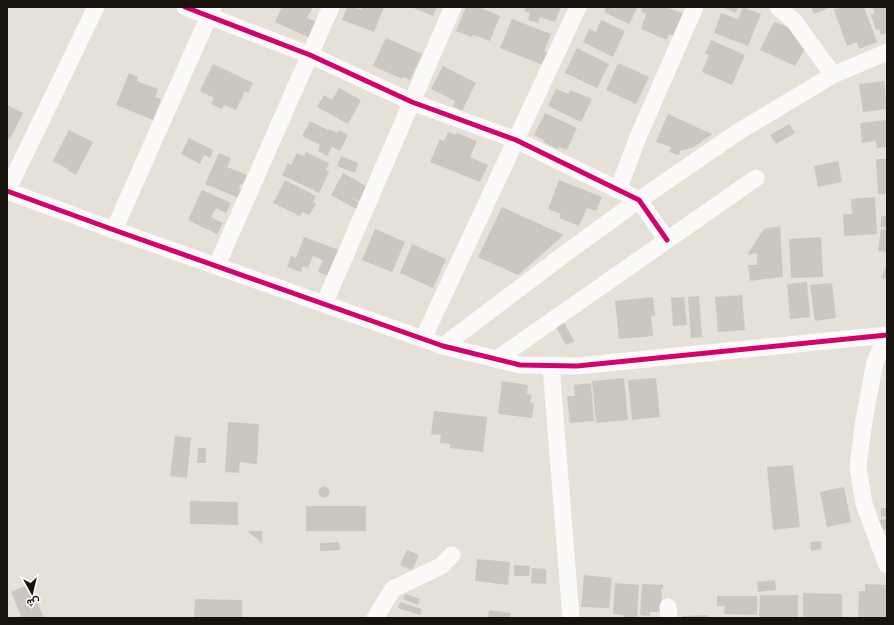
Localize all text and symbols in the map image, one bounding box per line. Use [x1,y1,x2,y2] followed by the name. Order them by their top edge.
[12,573,52,613] north arrow
[26,595,41,611] text: ش

